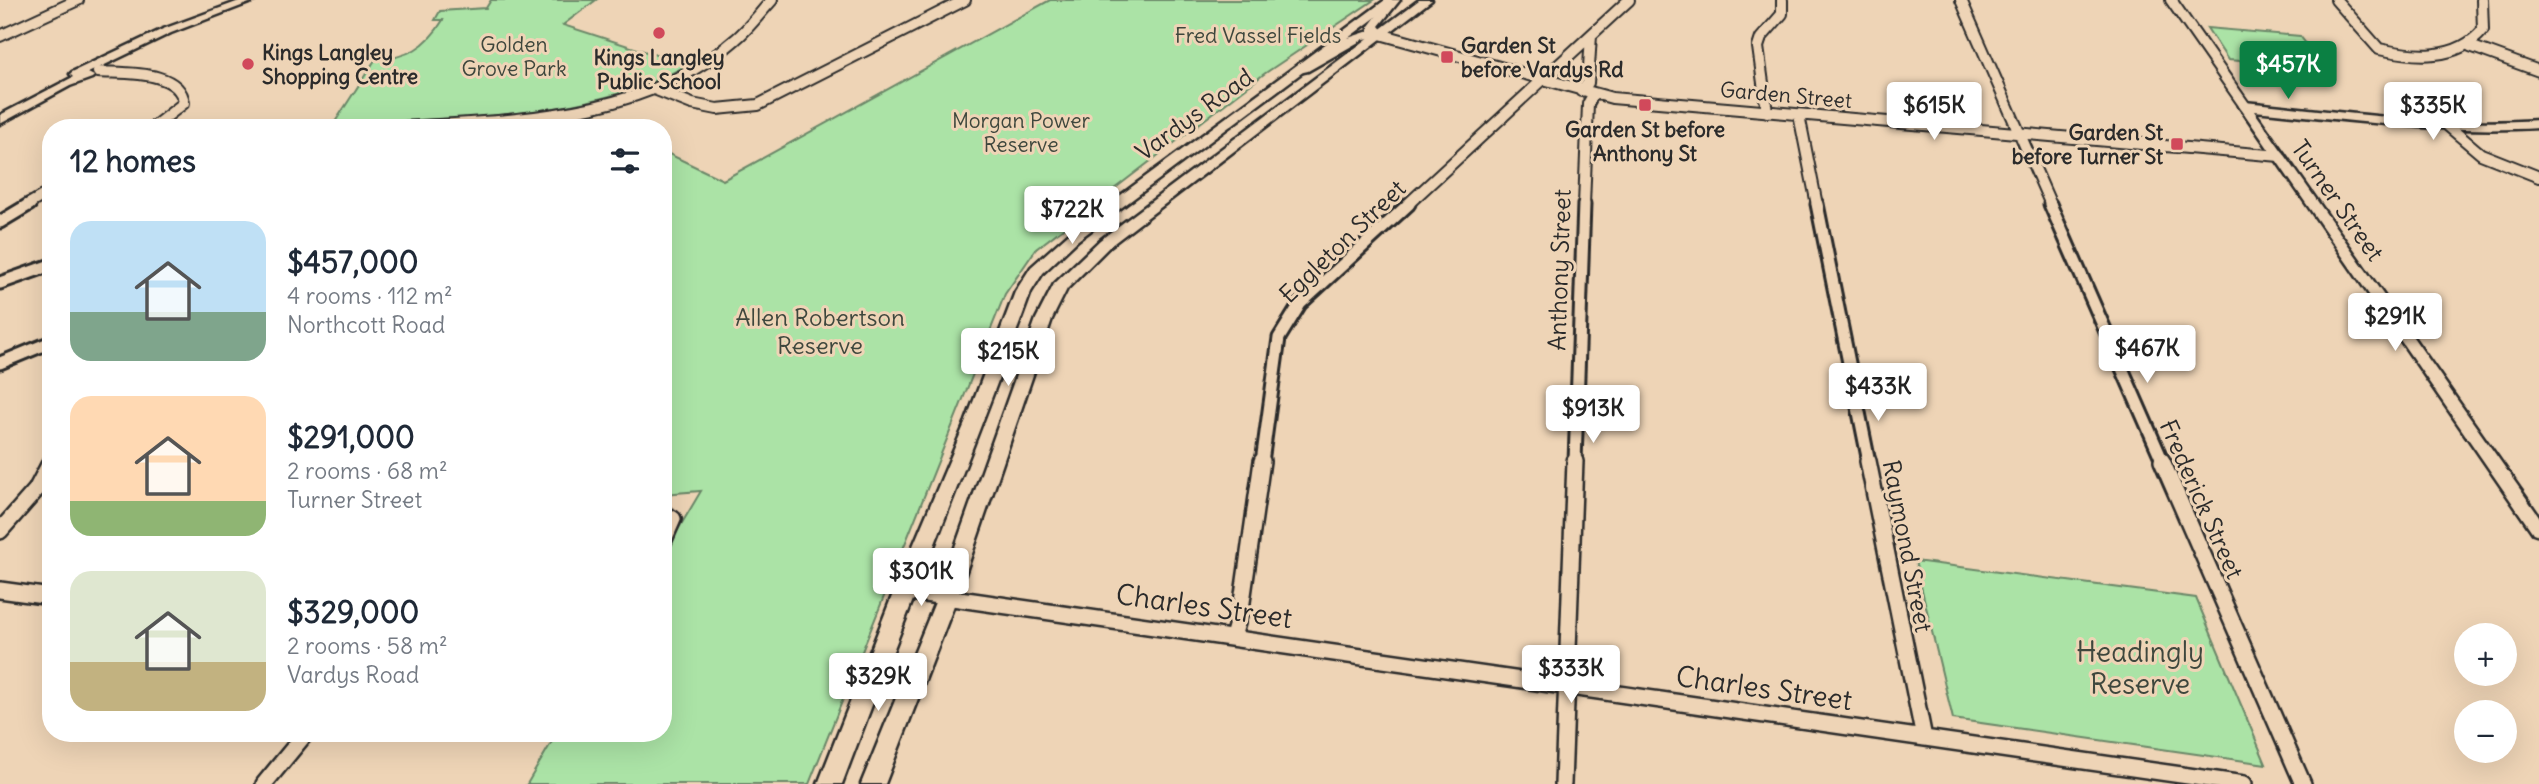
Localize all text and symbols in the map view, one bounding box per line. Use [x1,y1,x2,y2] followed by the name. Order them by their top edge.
[1175,22,1341,49] park label: Fred Vassel Fields
[651,25,667,41] marker: Kings Langley Public School
[461,31,567,82] park label: Golden Grove Park
[1461,32,1624,83] place label: Garden St before Vardys Rd
[262,39,418,90] place label: Kings Langley Shopping Centre
[2239,42,2337,101] pin: $457K
[593,44,725,95] place label: Kings Langley Public School
[1439,49,1455,65] marker: Garden St before Vardys Rd
[2256,49,2320,78] text: $457K
[240,56,256,72] marker: Kings Langley Shopping Centre
[1129,61,1259,167] street label: Vardys Road
[1719,76,1853,114] street label: Garden Street
[1885,82,1983,142] pin: $615K
[2384,82,2482,142] pin: $335K
[1903,90,1965,119] text: $615K
[2400,90,2466,119] text: $335K
[1637,97,1653,113] marker: Garden St before Anthony St
[952,107,1091,158] park label: Morgan Power Reserve
[1565,116,1725,167] place label: Garden St before Anthony St
[2012,119,2164,170] place label: Garden St before Turner St
[2285,134,2391,266] street label: Turner Street
[2169,136,2185,152] marker: Garden St before Turner St
[70,142,196,180] text: 12 homes
[606,142,644,180] icon: filters
[1273,173,1411,309] street label: Eggleton Street
[1023,187,1121,246] pin: $722K
[1541,189,1577,351] street label: Anthony Street
[1040,194,1104,223] text: $722K
[287,243,418,281] text: $457,000
[126,249,210,333] icon: home
[287,281,453,310] text: 4 rooms · 112 m²
[2346,294,2444,353] pin: $291K
[2364,301,2426,330] text: $291K
[735,302,905,360] park label: Allen Robertson Reserve
[287,310,445,339] text: Northcott Road
[2098,326,2196,385] pin: $467K
[959,328,1057,388] pin: $215K
[2115,333,2179,362] text: $467K
[977,336,1039,365] text: $215K
[1829,364,1927,423] pin: $433K
[1845,371,1911,400] text: $433K
[1544,386,1642,445] pin: $913K
[1562,393,1624,422] text: $913K
[2154,415,2250,583] street label: Frederick Street
[287,418,415,456] text: $291,000
[126,424,210,508] icon: home
[287,456,448,485] text: 2 rooms · 68 m²
[1877,457,1939,635] street label: Raymond Street
[287,485,422,514] text: Turner Street
[872,548,970,608] pin: $301K
[889,556,953,585] text: $301K
[1114,576,1294,636] street label: Charles Street
[287,593,419,631] text: $329,000
[126,599,210,683] icon: home
[2454,623,2517,763] map controls
[2454,623,2517,686] button: +
[287,631,448,660] text: 2 rooms · 58 m²
[2076,634,2204,702] park label: Headingly Reserve
[1522,646,1620,705] pin: $333K
[1538,653,1604,682] text: $333K
[829,654,927,713] pin: $329K
[1674,658,1854,718] street label: Charles Street
[287,660,419,689] text: Vardys Road
[845,661,911,690] text: $329K
[2454,700,2517,763] button: −

